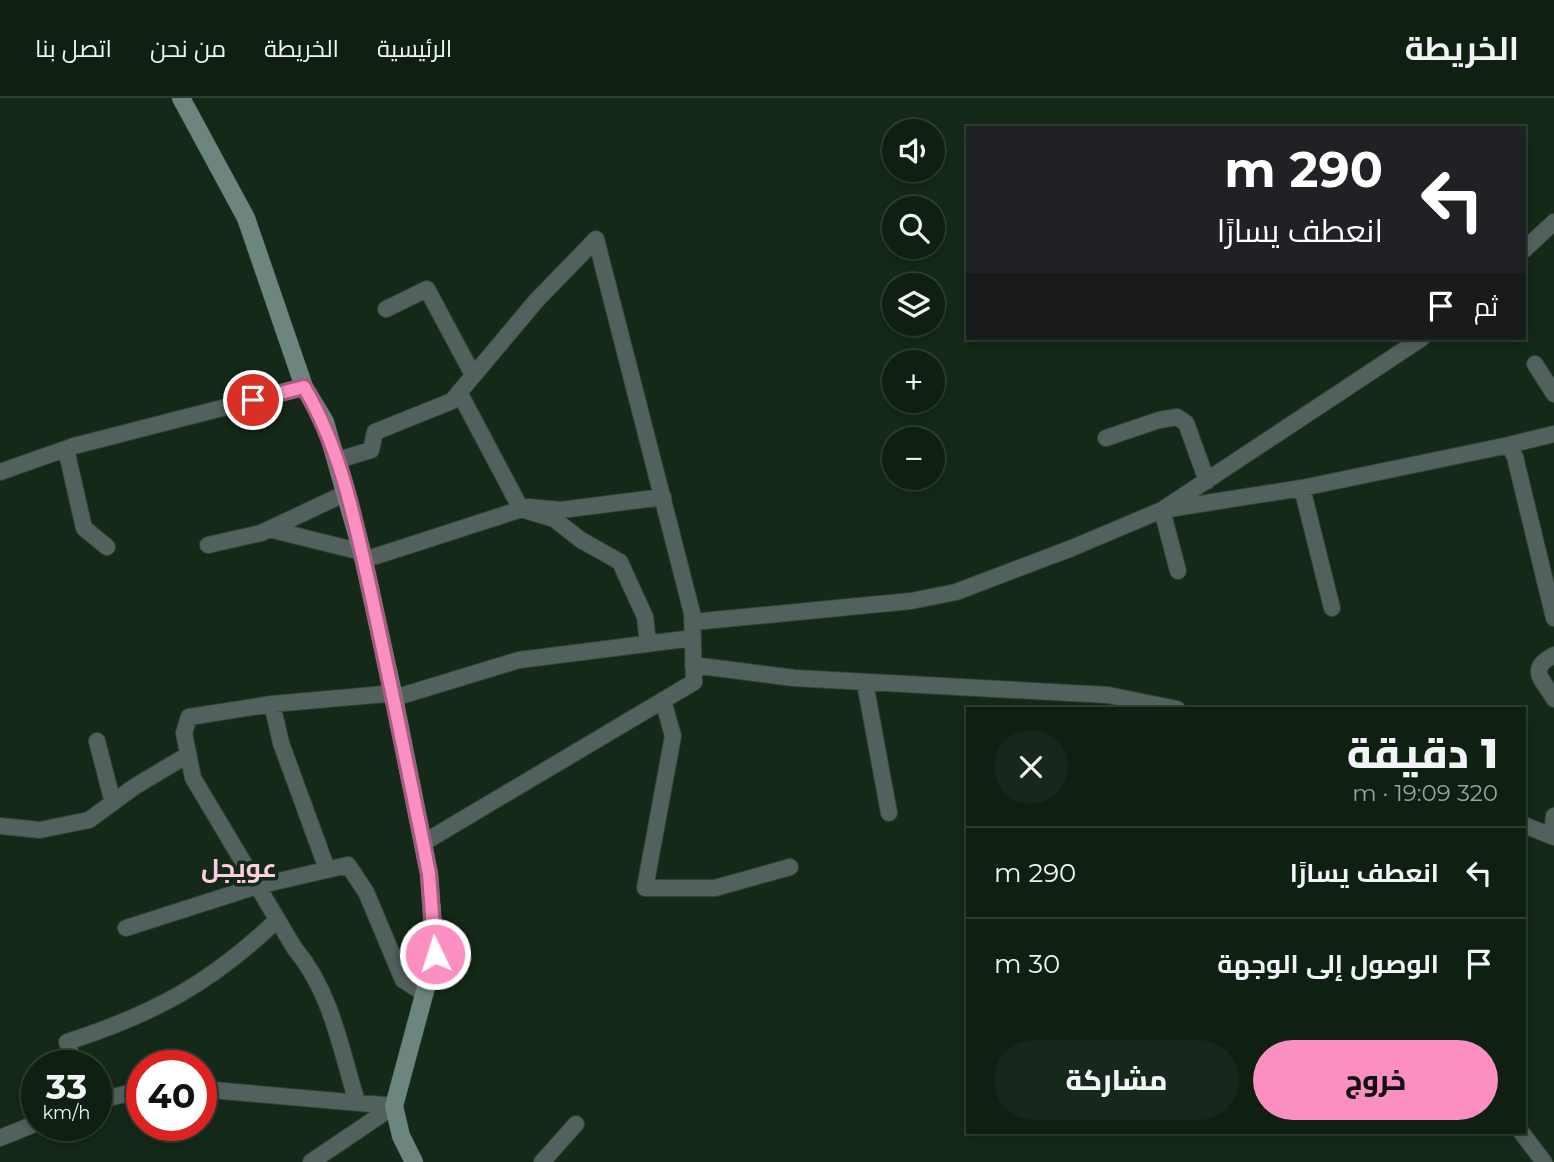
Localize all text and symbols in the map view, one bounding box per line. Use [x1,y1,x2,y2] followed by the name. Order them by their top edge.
[1405,28,1519,68] text: الخريطة
[35,34,112,63] text: اتصل بنا
[150,34,226,63] text: من نحن
[264,34,339,63] text: الخريطة
[377,34,452,63] text: الرئيسية
[882,119,945,490] map controls
[882,119,945,182] button: sound
[1224,140,1383,199] text: 290 m
[1407,154,1498,245] icon: left
[882,196,945,259] button: search
[1217,211,1383,250] text: انعطف يسارًا
[882,273,945,336] button: layers
[1422,287,1460,325] icon: arrive
[1474,291,1498,323] text: ثم
[882,350,945,413] button: +
[223,370,283,430] pin
[234,381,272,419] icon: arrive
[882,427,945,490] button: −
[1347,727,1498,779] text: 1 دقيقة
[994,730,1068,804] button: close
[1352,779,1498,807] text: 320 m · 19:09
[201,852,277,884] district label: عويجل
[1460,854,1498,892] icon: left
[994,857,1076,889] text: 290 m
[1290,857,1439,889] text: انعطف يسارًا
[398,917,472,991] position arrow
[1460,945,1498,983] icon: arrive
[994,948,1060,980] text: 30 m
[1217,948,1439,980] text: الوصول إلى الوجهة
[994,1040,1239,1120] button: مشاركة
[1253,1040,1498,1120] button: خروج
[126,1050,217,1141] speed limit sign: 40
[46,1065,87,1108] text: 33
[42,1102,91,1124] text: km/h

